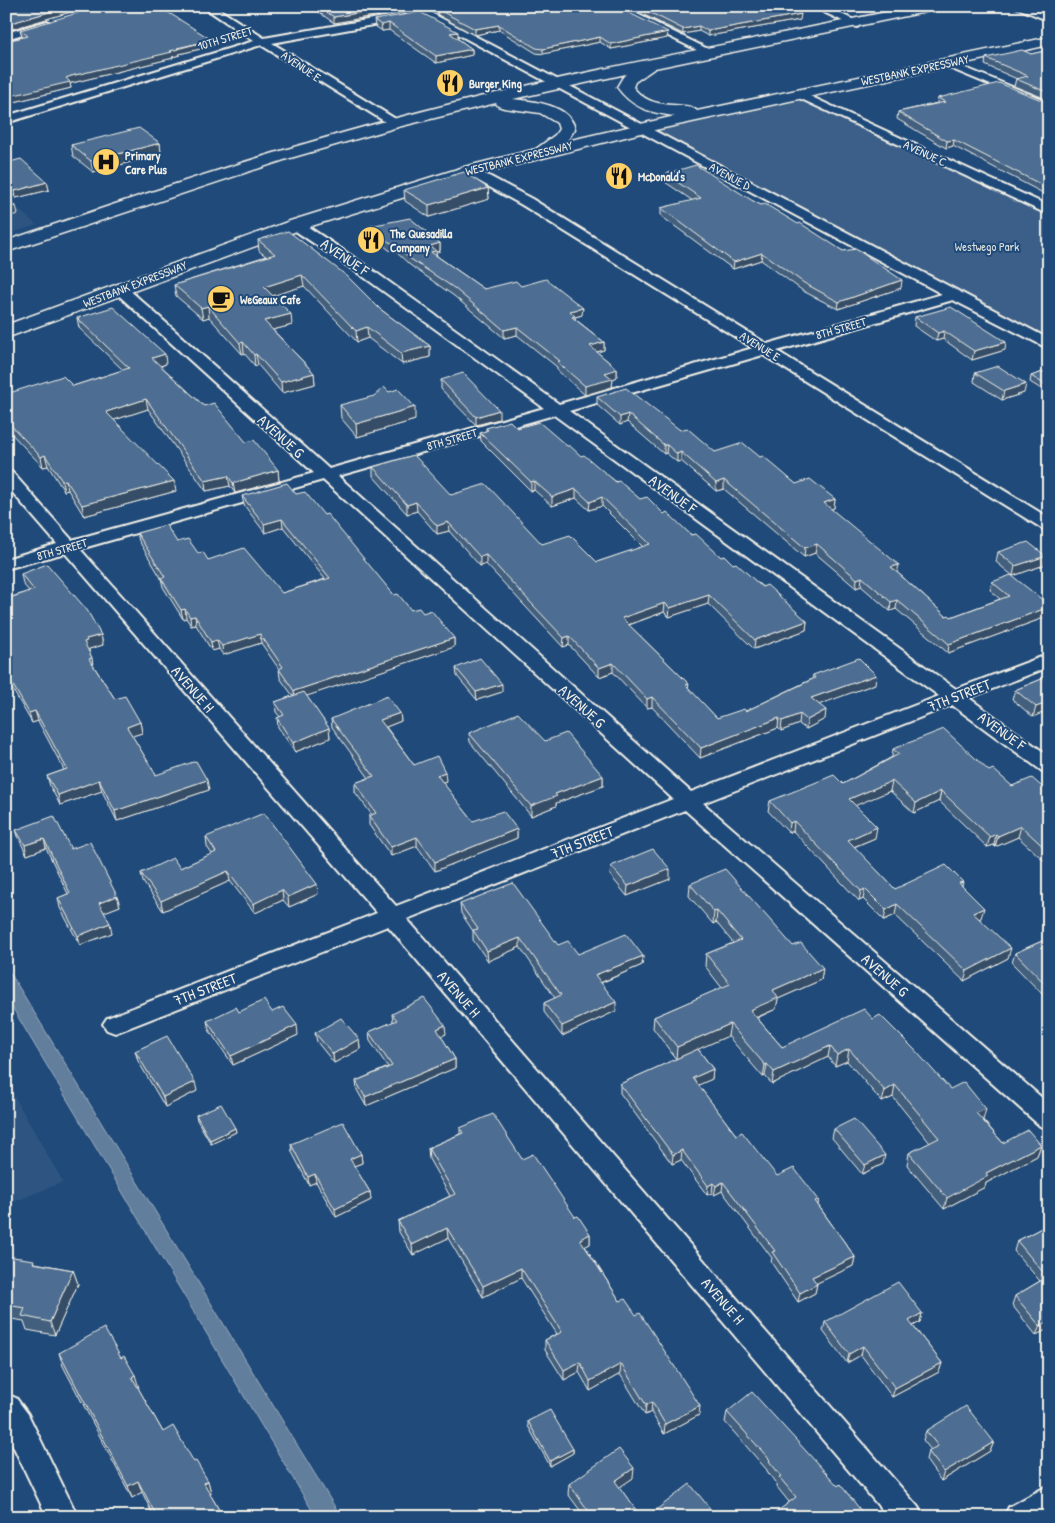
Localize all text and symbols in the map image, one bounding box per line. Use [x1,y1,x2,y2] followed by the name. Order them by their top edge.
[195,21,255,54] street label: 10TH STREET
[278,47,325,86] street label: AVENUE E
[860,50,971,90] street label: WESTBANK EXPRESSWAY
[435,68,465,98] restaurant icon: Burger King
[469,75,522,93] place label: Burger King
[464,136,575,180] street label: WESTBANK EXPRESSWAY
[901,136,950,171] street label: AVENUE C
[91,147,121,177] hospital icon: Primary Care Plus
[125,147,167,178] place label: Primary Care Plus
[706,158,754,194] street label: AVENUE D
[604,161,634,191] restaurant icon: McDonald's
[638,168,685,185] place label: McDonald's
[356,225,386,255] restaurant icon: The Quesadilla Company
[389,225,452,257] place label: The Quesadilla Company
[317,233,374,281] street label: AVENUE F
[955,238,1019,255] park label: Westwego Park
[81,256,190,312] street label: WESTBANK EXPRESSWAY
[206,284,236,314] cafe icon: WeGeaux Cafe
[240,291,301,308] place label: WeGeaux Cafe
[814,313,869,343] street label: 8TH STREET
[737,327,784,365] street label: AVENUE E
[253,409,309,463] street label: AVENUE G
[425,424,480,454] street label: 8TH STREET
[645,470,701,519] street label: AVENUE F
[35,534,90,564] street label: 8TH STREET
[167,661,219,717] street label: AVENUE H
[924,673,994,717] street label: 7TH STREET
[554,679,610,733] street label: AVENUE G
[974,707,1030,756] street label: AVENUE F
[547,820,617,864] street label: 7TH STREET
[857,949,914,1002] street label: AVENUE G
[433,966,485,1022] street label: AVENUE H
[170,967,240,1011] street label: 7TH STREET
[697,1273,749,1329] street label: AVENUE H

